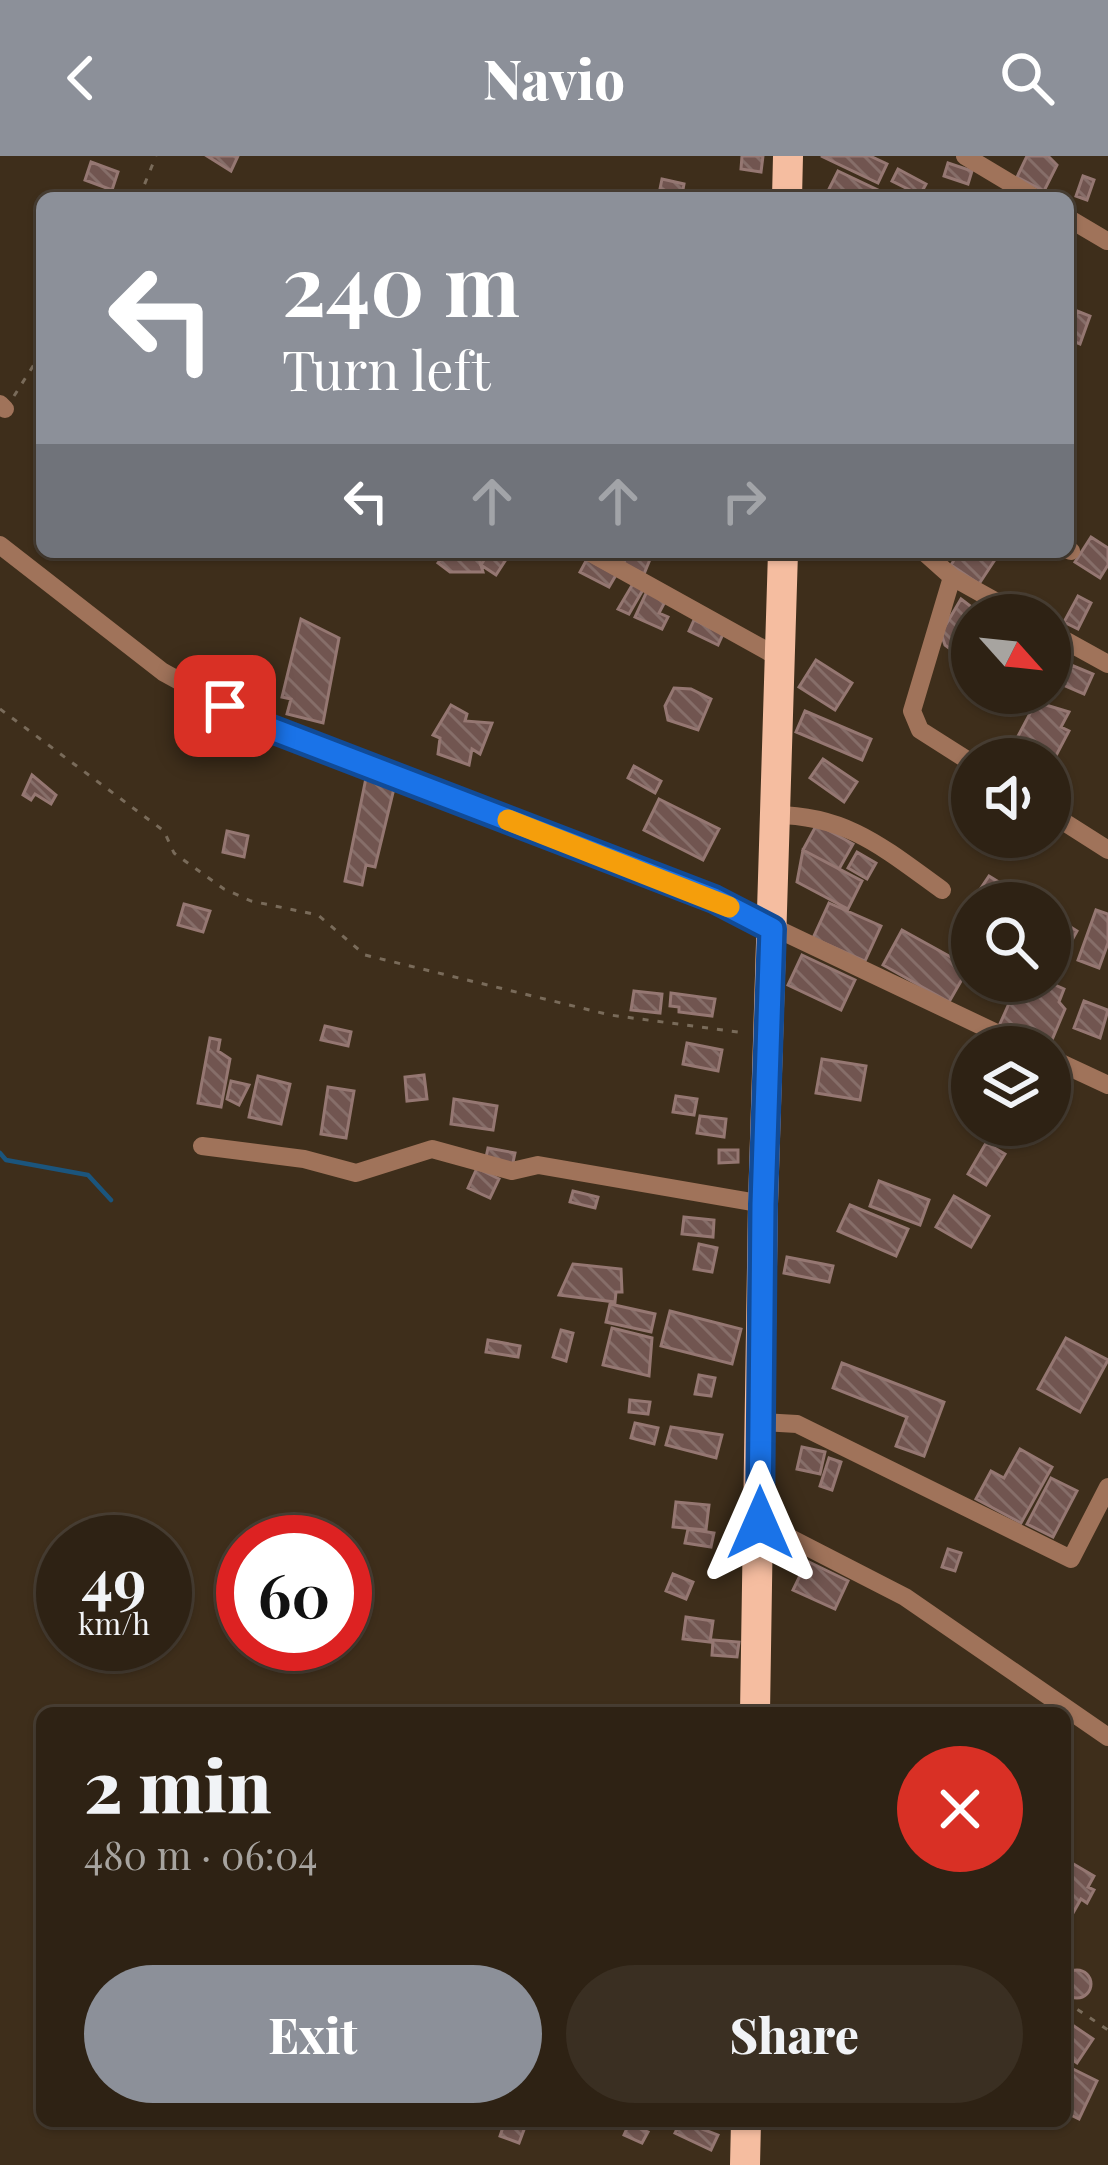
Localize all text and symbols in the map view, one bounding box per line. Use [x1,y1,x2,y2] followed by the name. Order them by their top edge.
[483,42,625,114] text: Navio
[48,45,114,111] icon: back
[994,45,1060,111] icon: search
[282,226,520,338] text: 240 m
[84,240,240,396] icon: left
[282,333,491,405] text: Turn left
[333,468,399,534] icon: left
[459,468,525,534] icon: ahead
[585,468,651,534] icon: ahead
[711,468,777,534] icon: right
[951,594,1071,714] north arrow
[951,594,1071,1146] map controls
[174,655,276,757] pin
[192,673,258,739] icon: arrive
[951,738,1071,858] button: sound
[951,882,1071,1002] button: search
[951,1026,1071,1146] button: layers
[697,1460,823,1586] position arrow
[216,1515,372,1671] speed limit sign: 60
[82,1538,146,1618] text: 49
[78,1603,150,1643] text: km/h
[84,1735,272,1831] text: 2 min
[897,1746,1023,1872] button: close
[84,1828,318,1880] text: 480 m · 06:04
[84,1965,542,2103] button: Exit
[566,1965,1023,2103] button: Share

